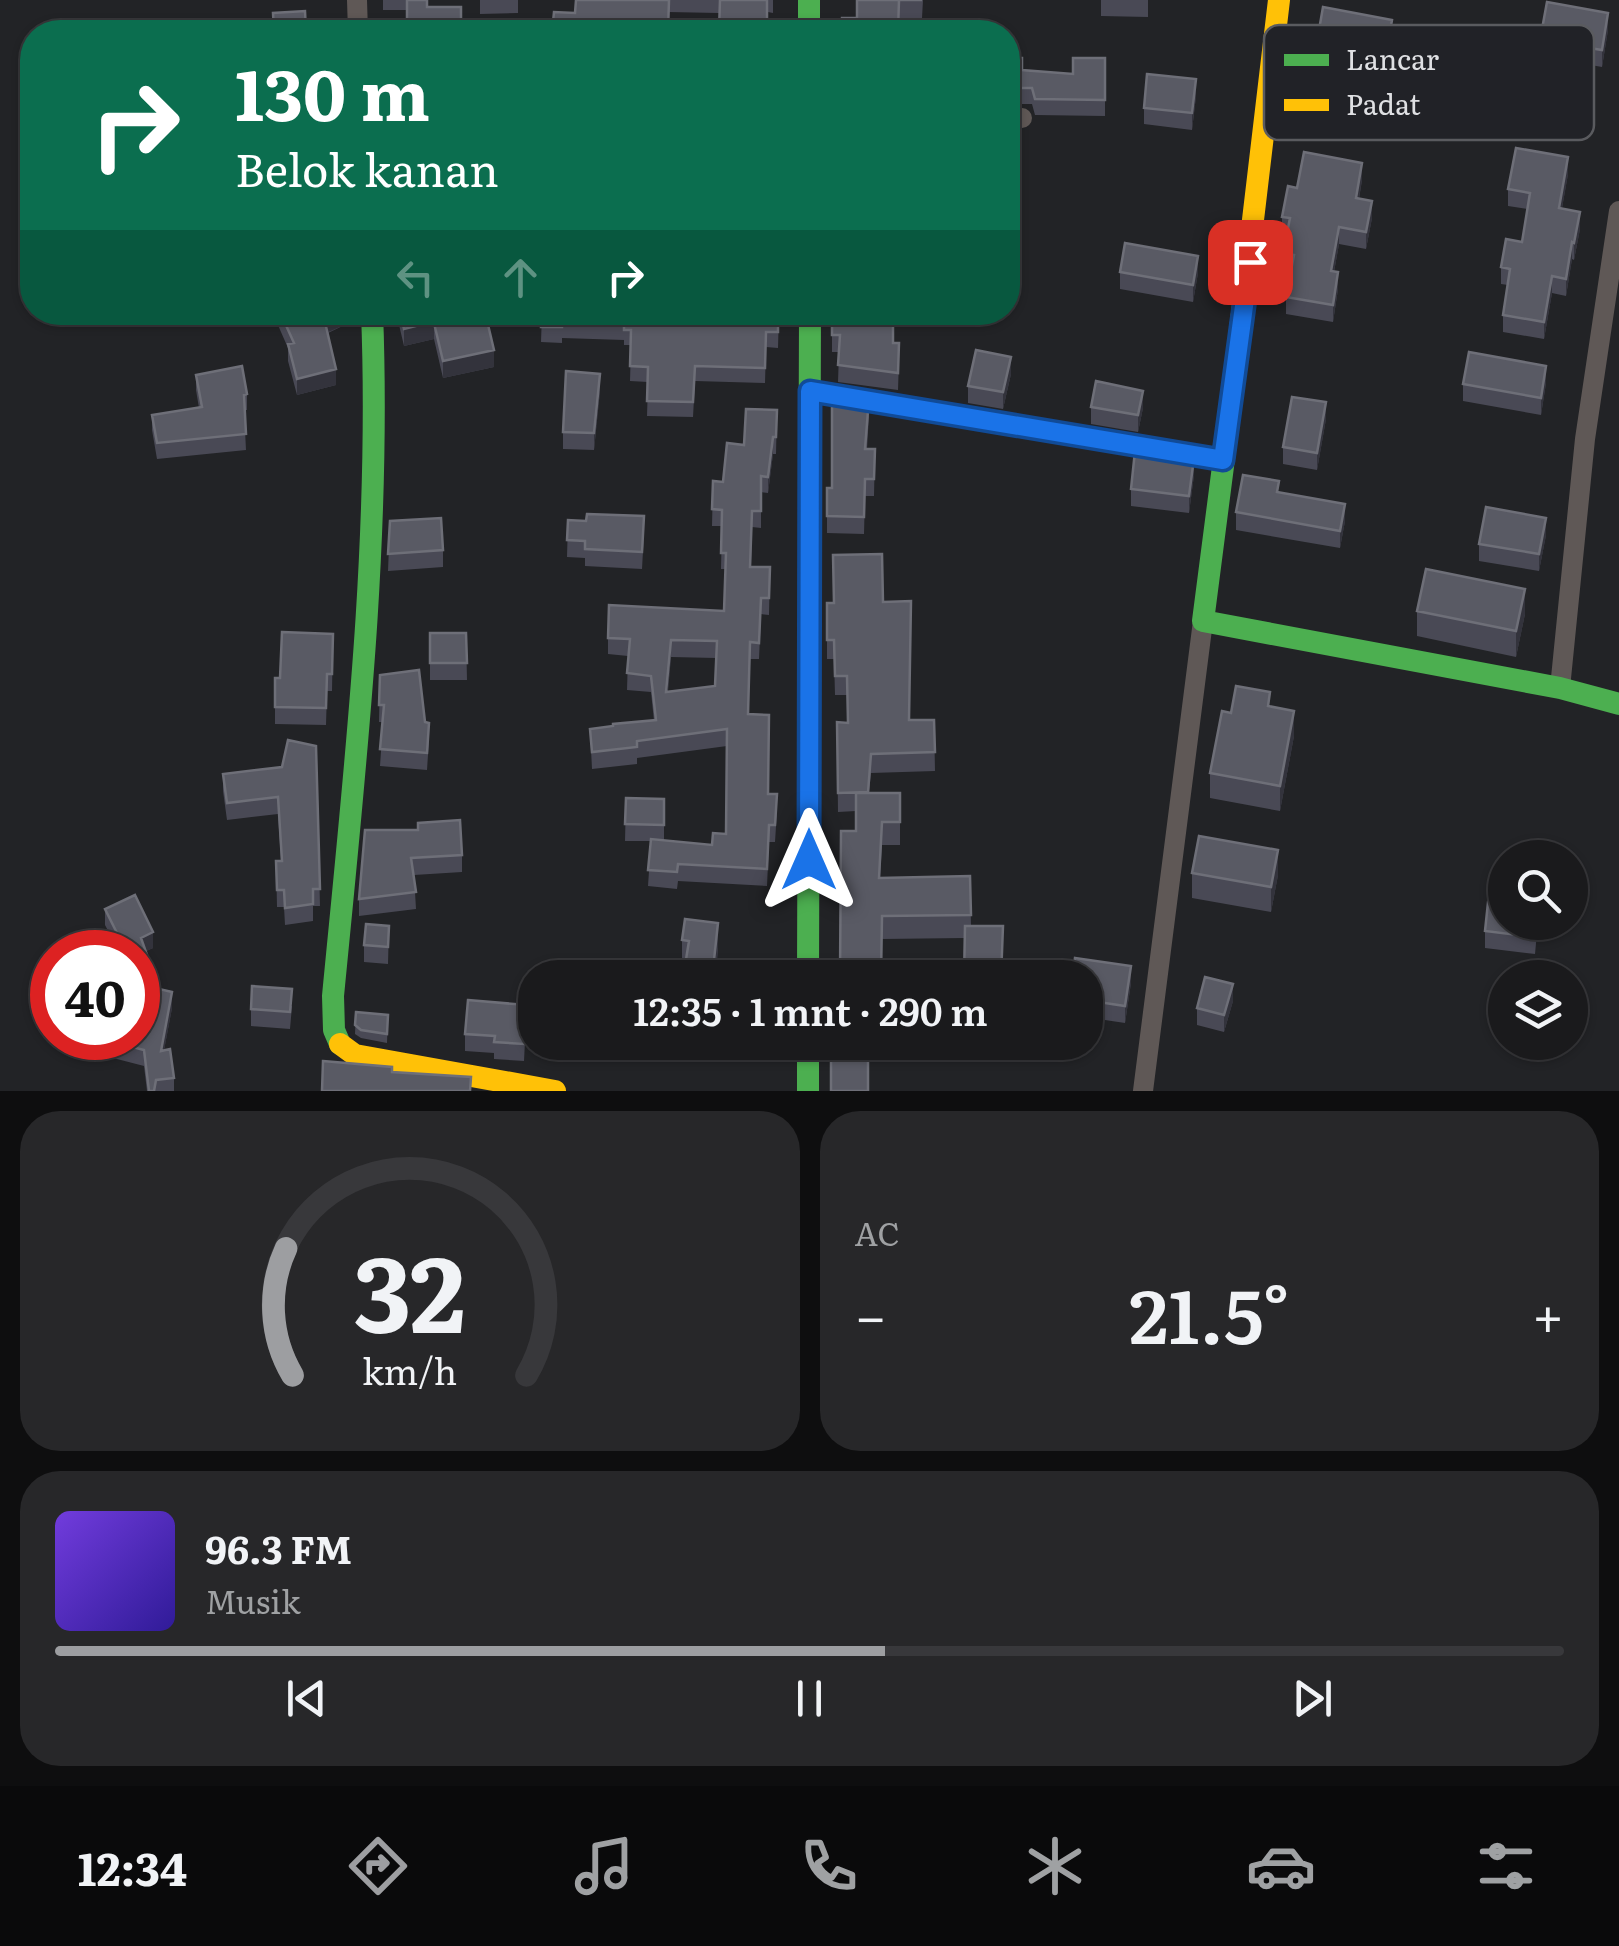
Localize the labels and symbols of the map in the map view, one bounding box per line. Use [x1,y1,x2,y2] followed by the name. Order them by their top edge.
[1264,25,1594,140] legend
[1346,37,1440,79] text: Lancar
[1346,82,1421,124] text: Padat
[1208,220,1293,305] pin
[757,808,861,912] position arrow
[30,930,160,1060] speed limit sign: 40

